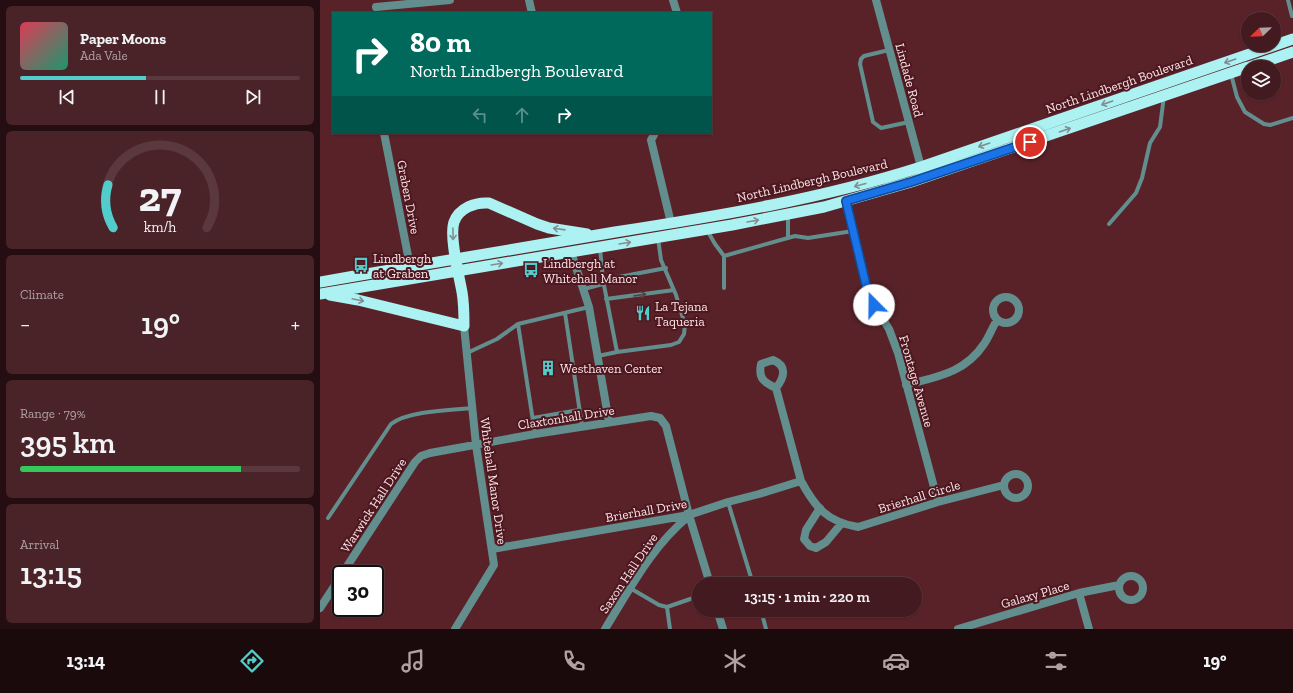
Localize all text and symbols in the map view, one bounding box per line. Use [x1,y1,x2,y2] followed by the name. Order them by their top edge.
[1241,12,1281,52] north arrow
[1241,12,1281,100] map controls
[410,26,471,59] text: 80 m
[344,28,396,80] icon: right
[80,30,166,48] text: Paper Moons
[892,42,927,119] street label: Lindade Road
[80,48,128,63] text: Ada Vale
[1044,52,1194,117] street label: North Lindbergh Boulevard
[1223,58,1236,65] one-way arrow
[410,60,623,82] text: North Lindbergh Boulevard
[1241,60,1281,100] button: layers
[56,86,78,108] icon: previous
[149,86,171,108] icon: pause
[242,86,264,108] icon: next
[1100,100,1113,107] one-way arrow
[469,104,491,126] icon: left
[511,104,533,126] icon: ahead
[553,104,575,126] icon: right
[1013,125,1047,159] pin
[1059,125,1071,133] one-way arrow
[1019,131,1041,153] icon: arrive
[977,142,990,149] one-way arrow
[735,156,889,205] street label: North Lindbergh Boulevard
[394,159,423,235] street label: Graben Drive
[139,172,182,222] text: 27
[854,182,867,189] one-way arrow
[746,217,759,225] one-way arrow
[144,218,176,235] text: km/h
[553,225,566,233] one-way arrow
[450,227,457,240] one-way arrow
[618,239,631,247] one-way arrow
[373,251,432,281] place label: Lindbergh at Graben
[352,256,370,274] bus stop icon: Lindbergh at Graben
[543,256,638,286] place label: Lindbergh at Whitehall Manor
[490,260,503,268] one-way arrow
[522,261,540,279] bus stop icon: Lindbergh at Whitehall Manor
[853,284,895,326] position arrow
[20,287,64,302] text: Climate
[633,291,646,299] one-way arrow
[352,297,365,305] one-way arrow
[655,299,708,329] place label: La Tejana Taqueria
[634,304,652,322] restaurant icon: La Tejana Taqueria
[141,306,180,342] text: 19°
[20,311,30,338] text: −
[291,311,300,338] text: +
[896,333,937,429] street label: Frontage Avenue
[539,359,557,377] building icon: Westhaven Center
[560,361,663,376] place label: Westhaven Center
[517,402,616,433] street label: Claxtonhall Drive
[20,406,86,421] text: Range · 79%
[477,417,510,545] street label: Whitehall Manor Drive
[20,425,115,461] text: 395 km
[337,455,409,555] street label: Warwick Hall Drive
[876,477,962,516] street label: Brierhall Circle
[604,496,688,525] street label: Brierhall Drive
[596,530,661,616] street label: Saxon Hall Drive
[20,537,59,552] text: Arrival
[20,556,82,592] text: 13:15
[332,565,384,617] speed limit sign: 30
[999,578,1071,611] street label: Galaxy Place
[744,588,870,606] text: 13:15 · 1 min · 220 m
[238,647,266,675] icon: directions
[399,647,427,675] icon: music
[560,647,588,675] icon: phone
[721,647,749,675] icon: climate
[882,647,910,675] icon: car
[1042,647,1070,675] icon: filters
[66,650,105,672] text: 13:14
[1203,650,1227,672] text: 19°

